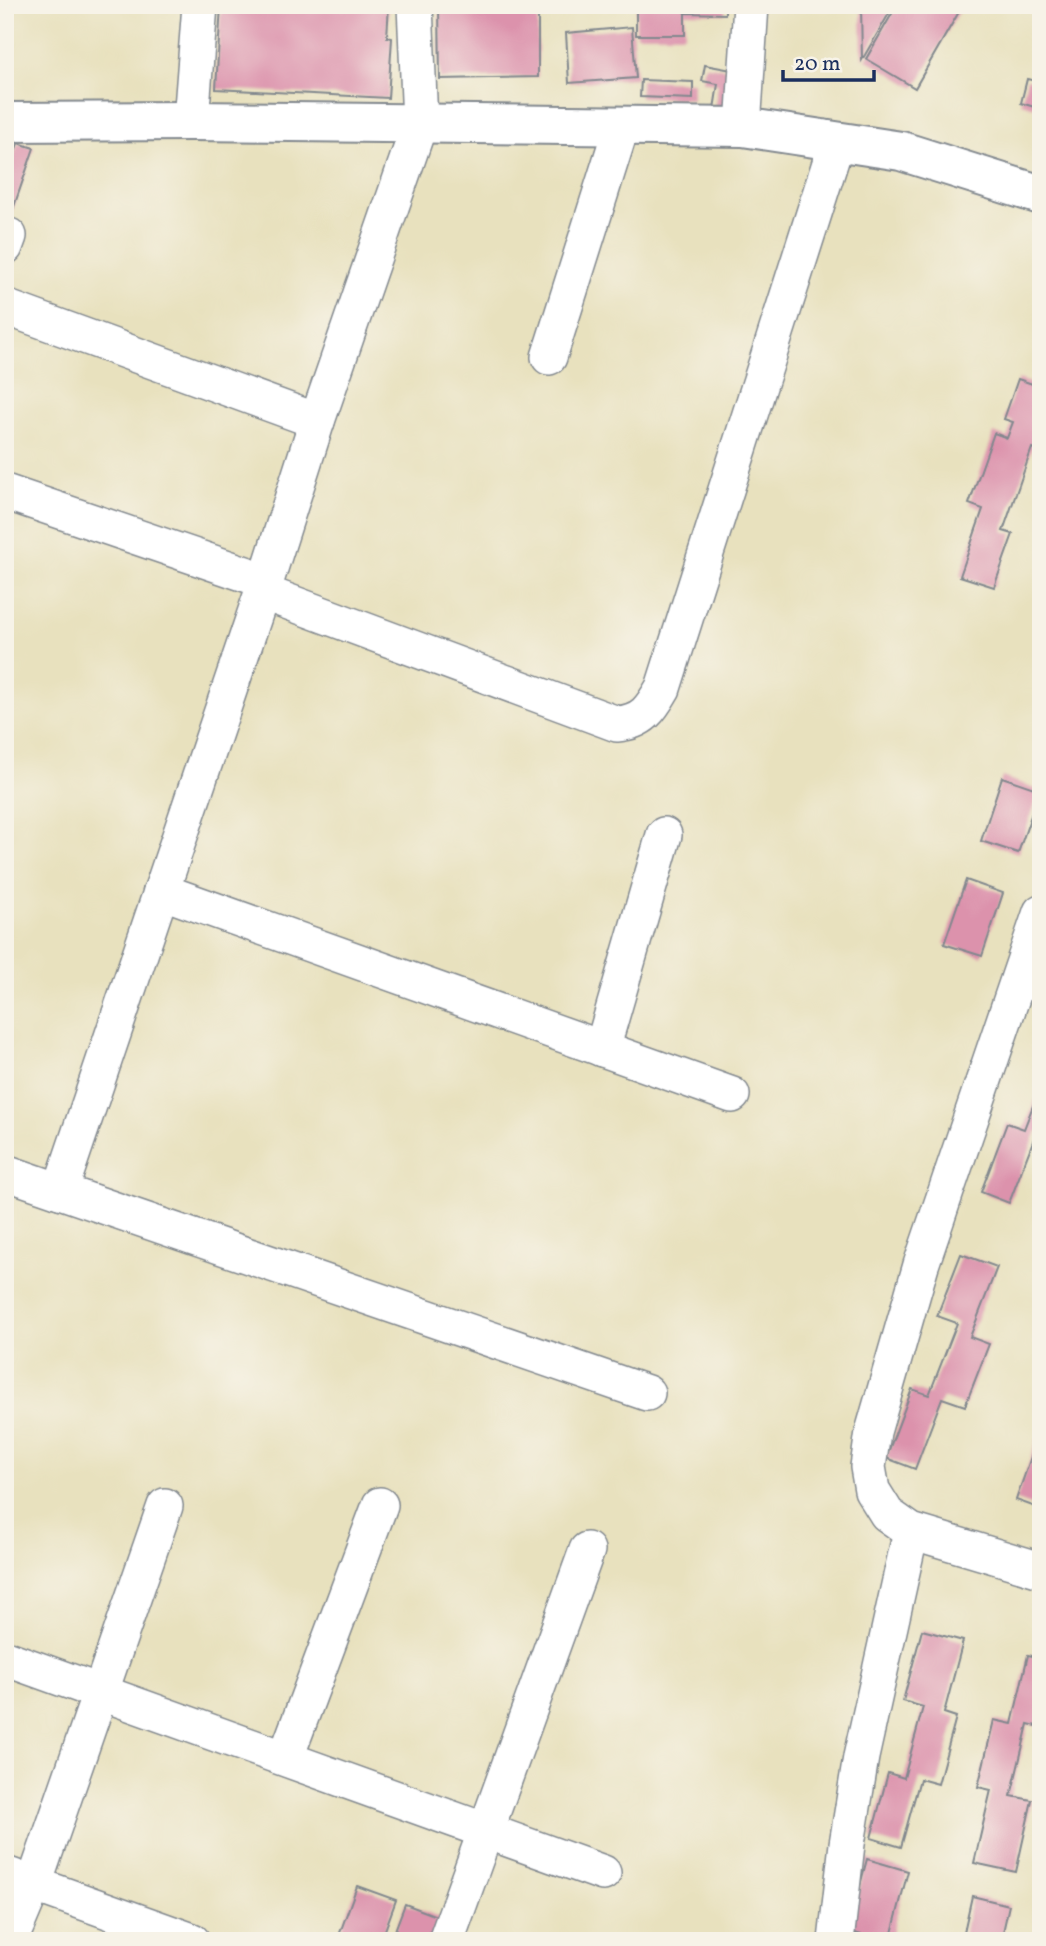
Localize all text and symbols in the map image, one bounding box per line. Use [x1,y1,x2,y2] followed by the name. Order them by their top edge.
[783,38,874,82] scale bar
[794,50,840,79] text: 20 m

